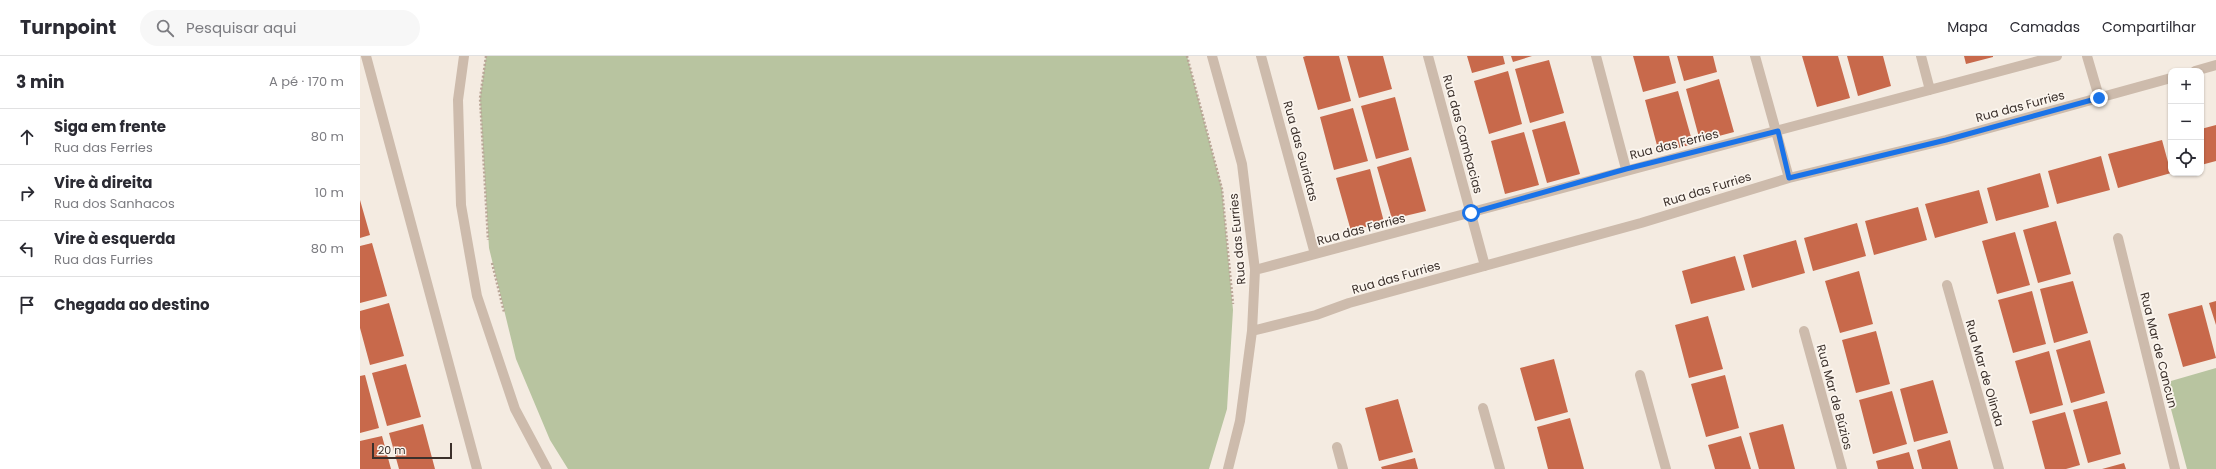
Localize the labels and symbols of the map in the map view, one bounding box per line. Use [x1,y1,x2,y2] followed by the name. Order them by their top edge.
[1439,73,1487,195] street label: Rua das Cambacias
[1974,86,2066,126] street label: Rua das Furries
[2090,89,2108,107] route end
[1279,99,1323,203] street label: Rua das Guriatas
[1628,125,1720,163] street label: Rua das Ferries
[1661,168,1753,210] street label: Rua das Furries
[1225,193,1249,285] street label: Rua das Eurries
[1462,204,1480,222] route start
[1315,209,1407,249] street label: Rua das Ferries
[1350,256,1442,298] street label: Rua das Furries
[2136,290,2182,410] street label: Rua Mar de Cancun
[1962,318,2008,428] street label: Rua Mar de Olinda
[1813,342,1857,452] street label: Rua Mar de Búzios
[372,441,452,460] scale bar

